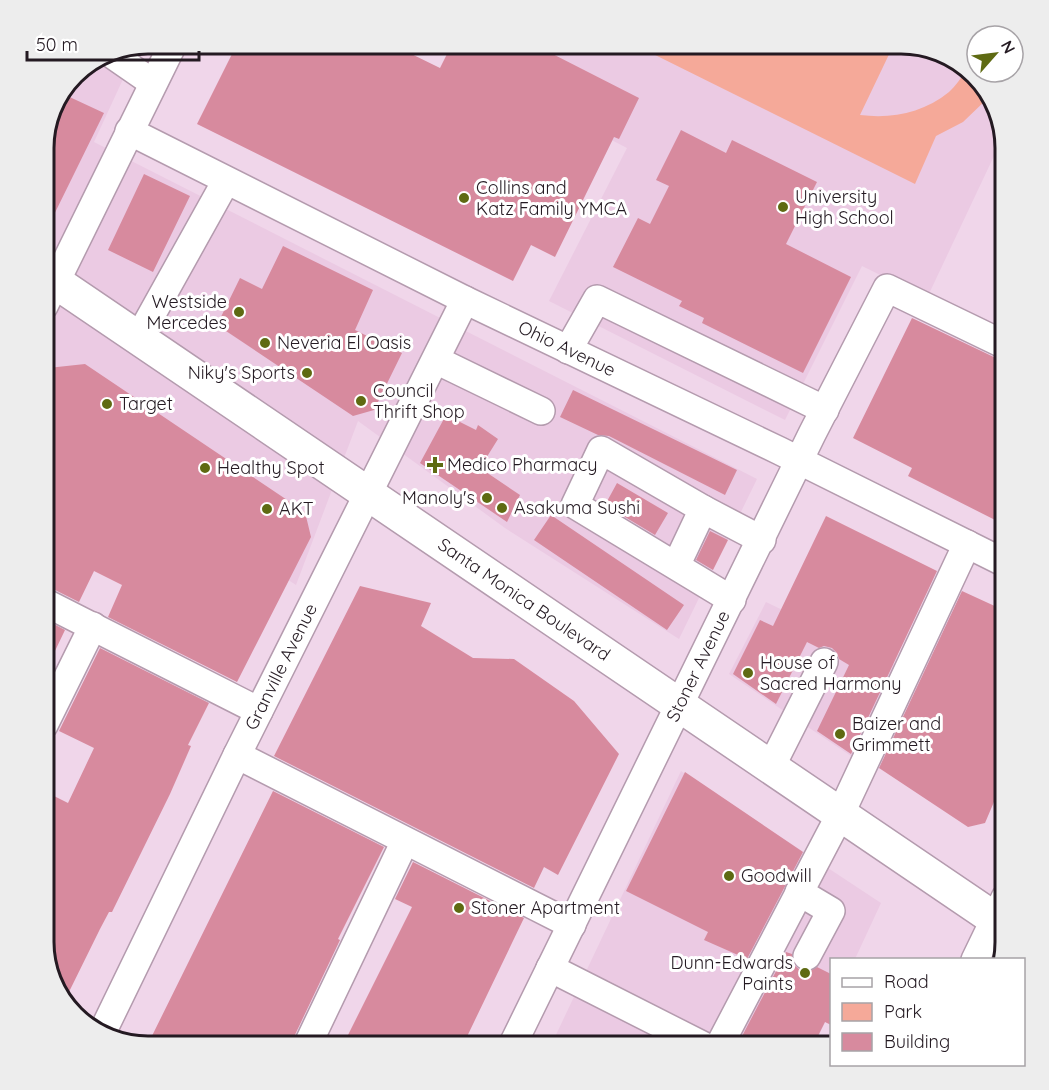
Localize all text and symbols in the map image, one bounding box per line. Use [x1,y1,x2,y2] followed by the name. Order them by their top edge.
[27,24,200,62] scale bar
[965,24,1025,84] north arrow
[36,33,78,56] text: 50 m
[997,37,1020,57] text: N
[476,176,627,220] place label: Collins and Katz Family YMCA
[795,185,894,229] place label: University High School
[457,191,471,205] marker: Collins and Katz Family YMCA
[776,200,790,214] marker: University High School
[146,290,227,334] place label: Westside Mercedes
[232,305,246,319] marker: Westside Mercedes
[515,315,619,381] street label: Ohio Avenue
[277,331,411,354] place label: Neveria El Oasis
[258,336,272,350] marker: Neveria El Oasis
[188,361,295,384] place label: Niky's Sports
[300,366,314,380] marker: Niky's Sports
[373,379,465,423] place label: Council Thrift Shop
[119,392,173,415] place label: Target
[354,394,368,408] marker: Council Thrift Shop
[100,397,114,411] marker: Target
[447,453,598,476] place label: Medico Pharmacy
[217,456,325,479] place label: Healthy Spot
[428,458,442,472] marker: Medico Pharmacy
[198,461,212,475] marker: Healthy Spot
[402,486,475,509] place label: Manoly's
[480,491,494,505] marker: Manoly's
[514,496,640,519] place label: Asakuma Sushi
[279,497,314,520] place label: AKT
[495,501,509,515] marker: Asakuma Sushi
[260,502,274,516] marker: AKT
[434,533,615,666] street label: Santa Monica Boulevard
[239,599,322,734] street label: Granville Avenue
[661,607,735,725] street label: Stoner Avenue
[760,651,902,695] place label: House of Sacred Harmony
[741,666,755,680] marker: House of Sacred Harmony
[852,712,941,756] place label: Baizer and Grimmett
[833,727,847,741] marker: Baizer and Grimmett
[741,864,812,887] place label: Goodwill
[722,869,736,883] marker: Goodwill
[471,896,620,919] place label: Stoner Apartment
[452,901,466,915] marker: Stoner Apartment
[671,951,793,995] place label: Dunn-Edwards Paints
[830,958,1025,1066] legend
[798,966,812,980] marker: Dunn-Edwards Paints
[884,970,929,993] text: Road
[884,1000,922,1023] text: Park
[884,1030,950,1053] text: Building

